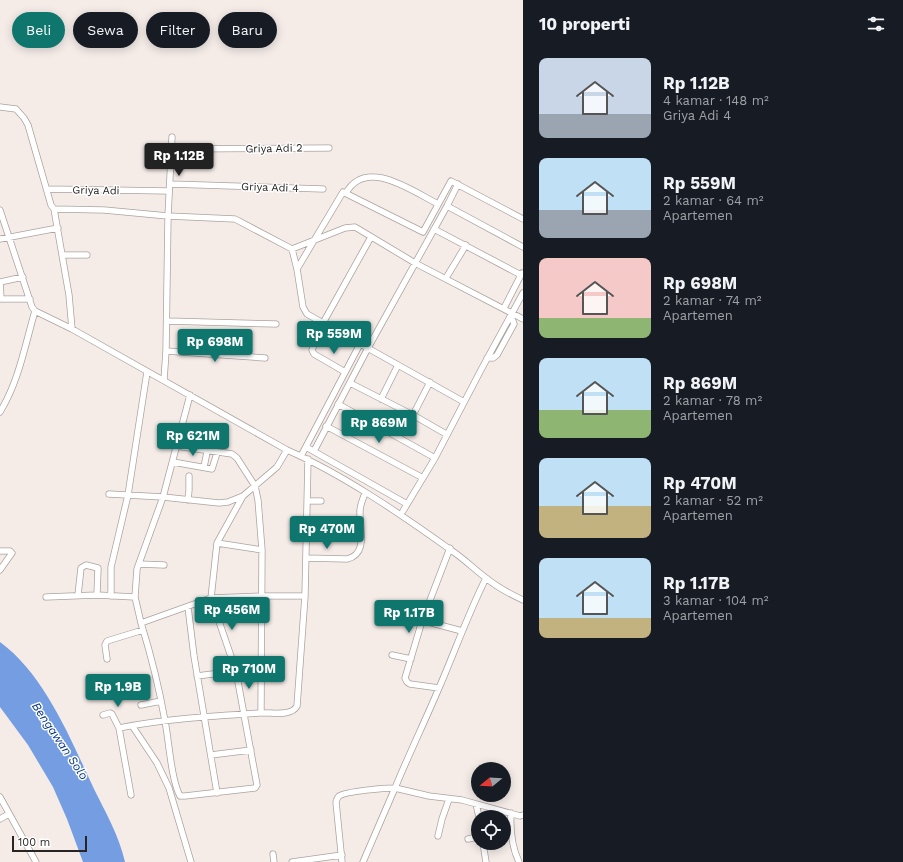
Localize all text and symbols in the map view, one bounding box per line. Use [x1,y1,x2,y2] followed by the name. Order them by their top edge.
[12,12,65,48] chip: Beli
[73,12,138,48] chip: Sewa
[146,12,210,48] chip: Filter
[218,12,277,48] chip: Baru
[865,13,887,35] icon: filters
[539,14,630,34] text: 10 properti
[663,73,730,93] text: Rp 1.12B
[571,74,619,122] icon: home
[663,93,769,108] text: 4 kamar · 148 m²
[663,108,731,123] text: Griya Adi 4
[245,142,303,155] street label: Griya Adi 2
[138,143,220,177] pin: Rp 1.12B
[154,148,205,163] text: Rp 1.12B
[663,173,736,193] text: Rp 559M
[571,174,619,222] icon: home
[241,180,299,195] street label: Griya Adi 4
[72,184,120,197] street label: Griya Adi
[663,193,764,208] text: 2 kamar · 64 m²
[663,208,733,223] text: Apartemen
[663,273,737,293] text: Rp 698M
[571,274,619,322] icon: home
[663,293,762,308] text: 2 kamar · 74 m²
[663,308,733,323] text: Apartemen
[297,321,371,355] pin: Rp 559M
[306,326,362,341] text: Rp 559M
[178,329,252,363] pin: Rp 698M
[187,334,243,349] text: Rp 698M
[663,373,737,393] text: Rp 869M
[571,374,619,422] icon: home
[663,393,762,408] text: 2 kamar · 78 m²
[663,408,733,423] text: Apartemen
[342,410,416,444] pin: Rp 869M
[351,415,407,430] text: Rp 869M
[156,423,230,457] pin: Rp 621M
[166,428,220,443] text: Rp 621M
[663,473,737,493] text: Rp 470M
[571,474,619,522] icon: home
[663,493,763,508] text: 2 kamar · 52 m²
[663,508,733,523] text: Apartemen
[290,516,364,550] pin: Rp 470M
[299,521,355,536] text: Rp 470M
[663,573,730,593] text: Rp 1.17B
[571,574,619,622] icon: home
[663,593,769,608] text: 3 kamar · 104 m²
[195,597,269,631] pin: Rp 456M
[368,600,450,634] pin: Rp 1.17B
[204,602,260,617] text: Rp 456M
[383,605,435,620] text: Rp 1.17B
[663,608,733,623] text: Apartemen
[212,656,286,690] pin: Rp 710M
[222,661,276,676] text: Rp 710M
[81,674,155,708] pin: Rp 1.9B
[95,679,141,694] text: Rp 1.9B
[29,700,91,782] water label: Bengawan Solo
[471,762,511,802] north arrow
[471,762,511,850] map controls
[471,810,511,850] button: locate
[12,834,87,853] scale bar
[18,836,50,849] text: 100 m

